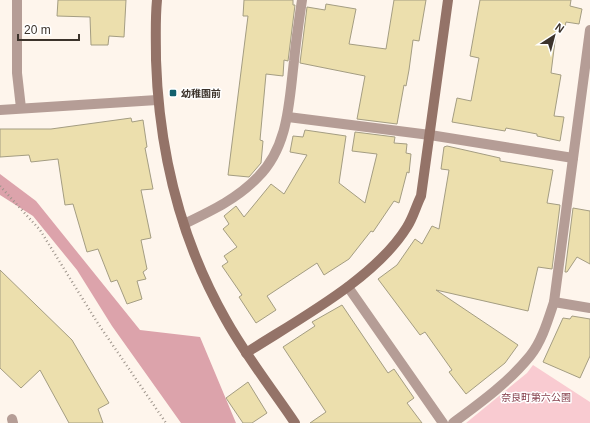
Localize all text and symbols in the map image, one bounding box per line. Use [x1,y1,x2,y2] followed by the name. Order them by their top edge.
[18,16,79,42] scale bar
[534,16,574,56] north arrow
[553,21,567,35] text: N
[24,23,51,37] text: 20 m
[168,88,178,98] marker: 幼稚園前
[181,88,221,99] place label: 幼稚園前
[501,392,571,403] park label: 奈良町第六公園

